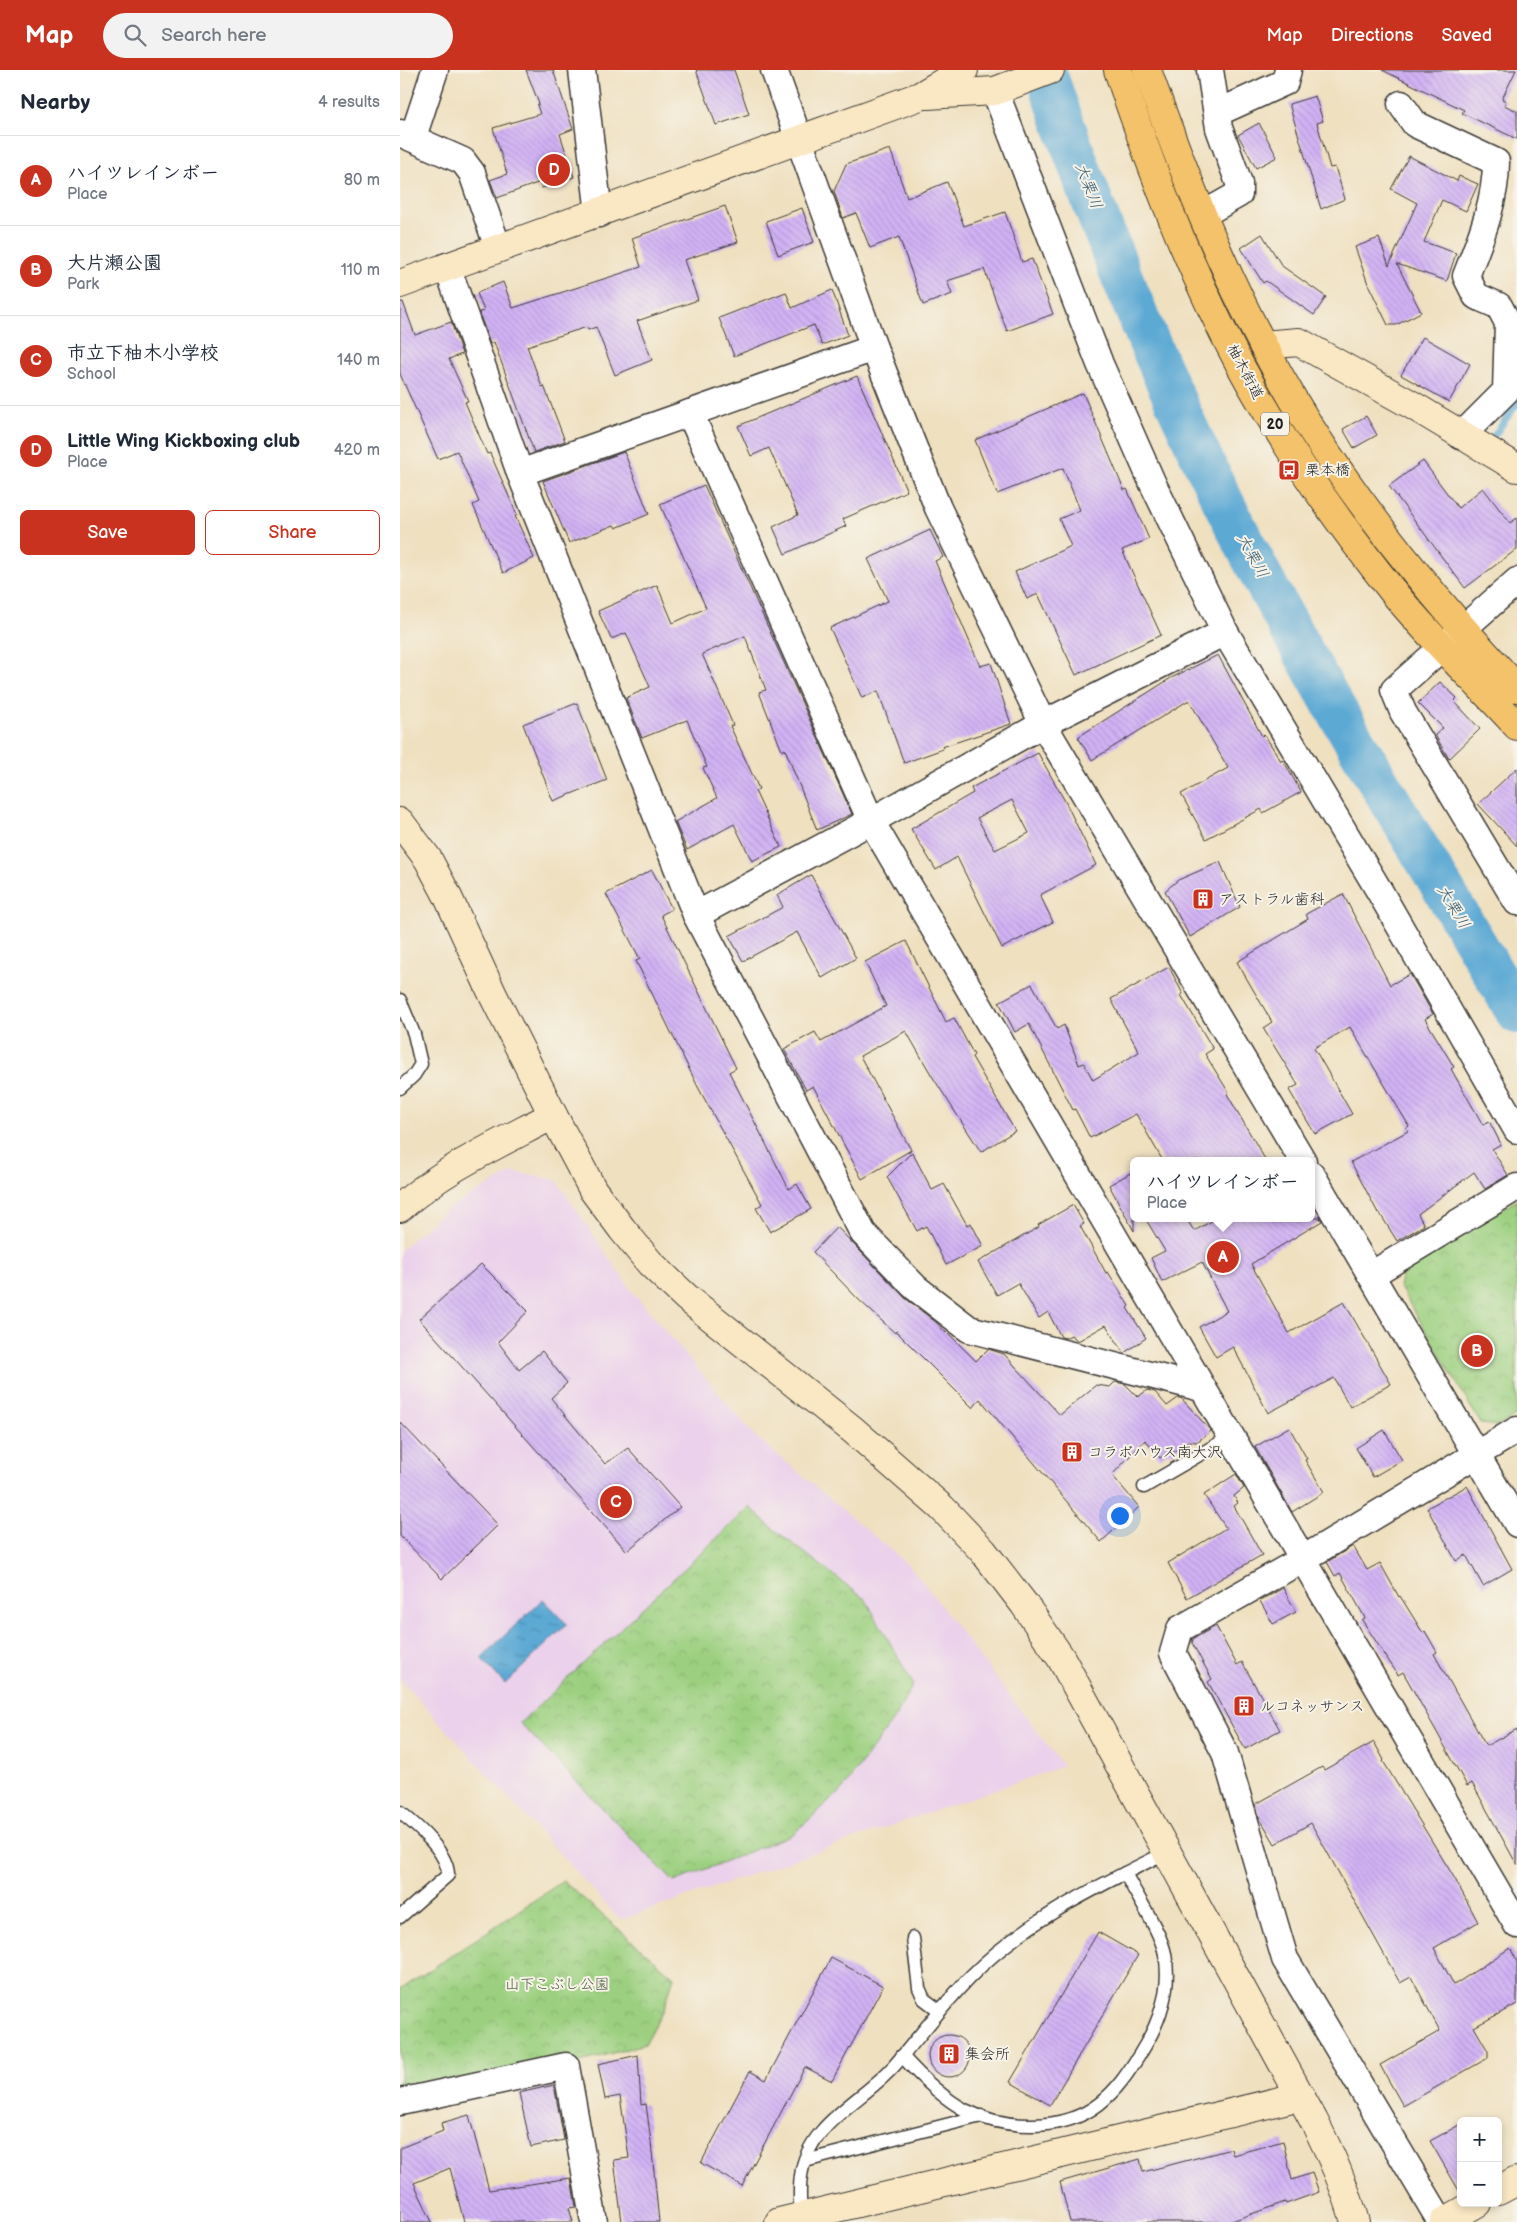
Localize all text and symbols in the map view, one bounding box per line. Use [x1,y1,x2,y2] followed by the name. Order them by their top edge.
[103,13,453,58] search box
[25,21,73,50] text: Map
[121,21,149,49] icon: search
[161,24,267,47] text: Search here
[1267,25,1303,46] text: Map
[1331,25,1413,46] text: Directions
[1441,25,1492,46] text: Saved
[20,90,90,115] text: Nearby
[318,93,380,112] text: 4 results
[538,151,570,189] pin: D
[1071,160,1105,212] water label: 大栗川
[67,162,219,185] text: ハイツレインボー
[31,171,41,190] text: A
[344,171,380,190] text: 80 m
[67,185,108,204] text: Place
[67,252,162,275] text: 大片瀬公園
[30,261,42,280] text: B
[341,261,380,280] text: 110 m
[67,275,99,294] text: Park
[1223,341,1267,403] street label: 柚木街道
[67,342,219,365] text: 市立下柚木小学校
[30,351,42,370] text: C
[337,351,380,370] text: 140 m
[67,365,116,384] text: School
[1261,412,1289,436] road number: 20
[67,430,300,453] text: Little Wing Kickboxing club
[30,441,42,460] text: D
[334,441,380,460] text: 420 m
[67,453,108,472] text: Place
[1277,458,1301,482] bus stop icon: 栗本橋
[1305,461,1350,480] place label: 栗本橋
[20,510,195,555] button: Save
[205,510,380,555] button: Share
[1232,530,1272,582] water label: 大栗川
[1432,882,1474,932] water label: 大栗川
[1191,887,1215,911] building icon: アストラル歯科
[1219,890,1325,909] place label: アストラル歯科
[1130,1157,1315,1222] popup
[1146,1171,1299,1194] text: ハイツレインボー
[1146,1194,1187,1213] text: Place
[1207,1238,1239,1276] pin: A
[1461,1332,1493,1370] pin: B
[1060,1440,1084,1464] building icon: コラボハウス南大沢
[1088,1443,1222,1462] place label: コラボハウス南大沢
[600,1483,632,1521] pin: C
[1107,1503,1133,1529] your location
[1232,1694,1256,1718] building icon: ルコネッサンス
[1260,1697,1364,1716] place label: ルコネッサンス
[504,1975,610,1994] park label: 山下こぶし公園
[937,2042,961,2066] building icon: 集会所
[965,2045,1010,2064] place label: 集会所
[1457,2117,1502,2207] map controls
[1457,2117,1502,2162] button: +
[1457,2162,1502,2207] button: −

